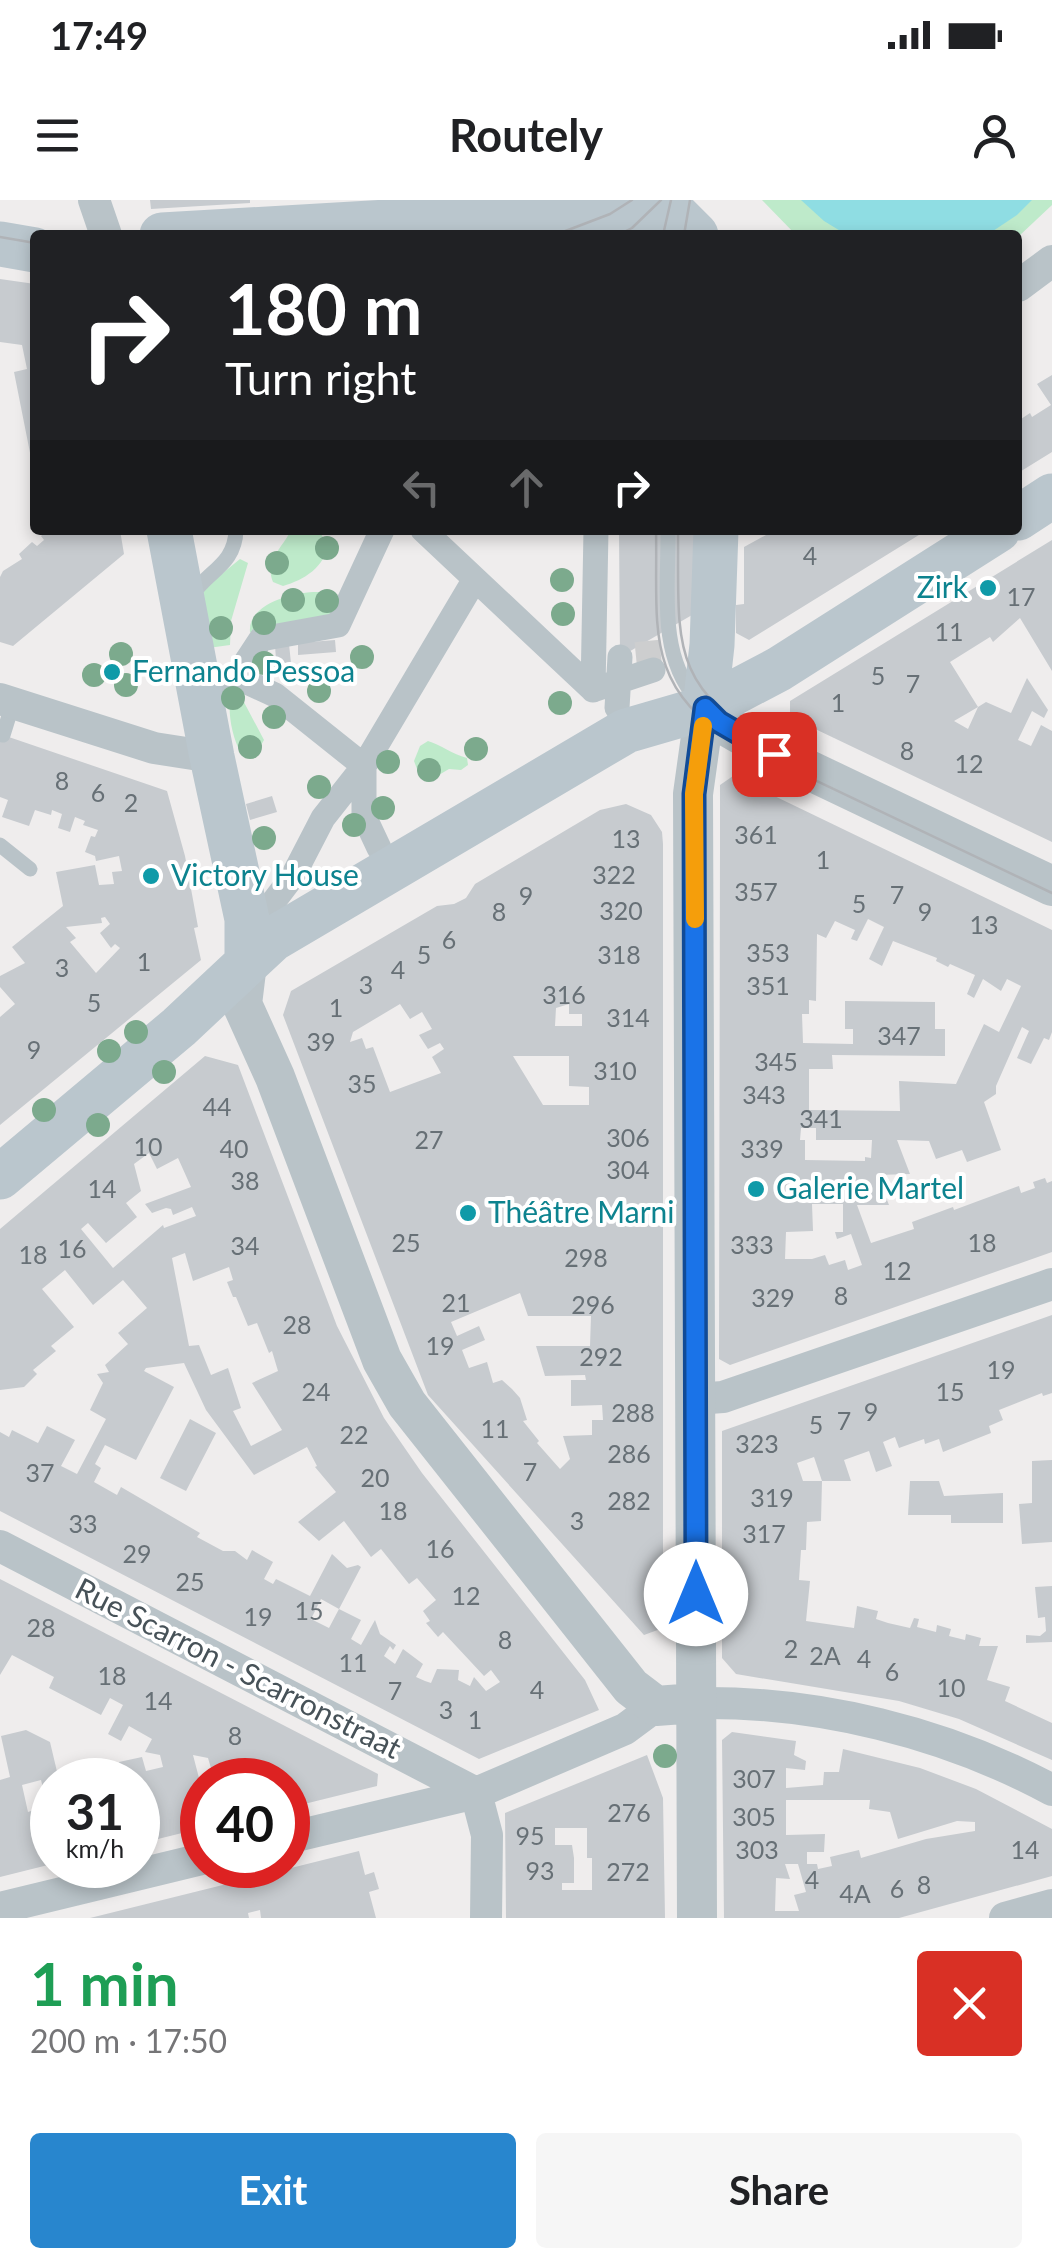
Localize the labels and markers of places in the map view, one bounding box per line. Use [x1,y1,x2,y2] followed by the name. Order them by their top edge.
[917,568,969,604] place label: Zirk
[977,577,999,599] marker: Zirk
[132,652,355,688] place label: Fernando Pessoa
[101,661,123,683] marker: Fernando Pessoa
[732,712,817,797] pin
[171,856,359,892] place label: Victory House
[140,865,162,887] marker: Victory House
[776,1169,964,1205] place label: Galerie Martel
[745,1178,767,1200] marker: Galerie Martel
[488,1193,675,1229] place label: Théâtre Marni
[457,1202,479,1224] marker: Théâtre Marni

